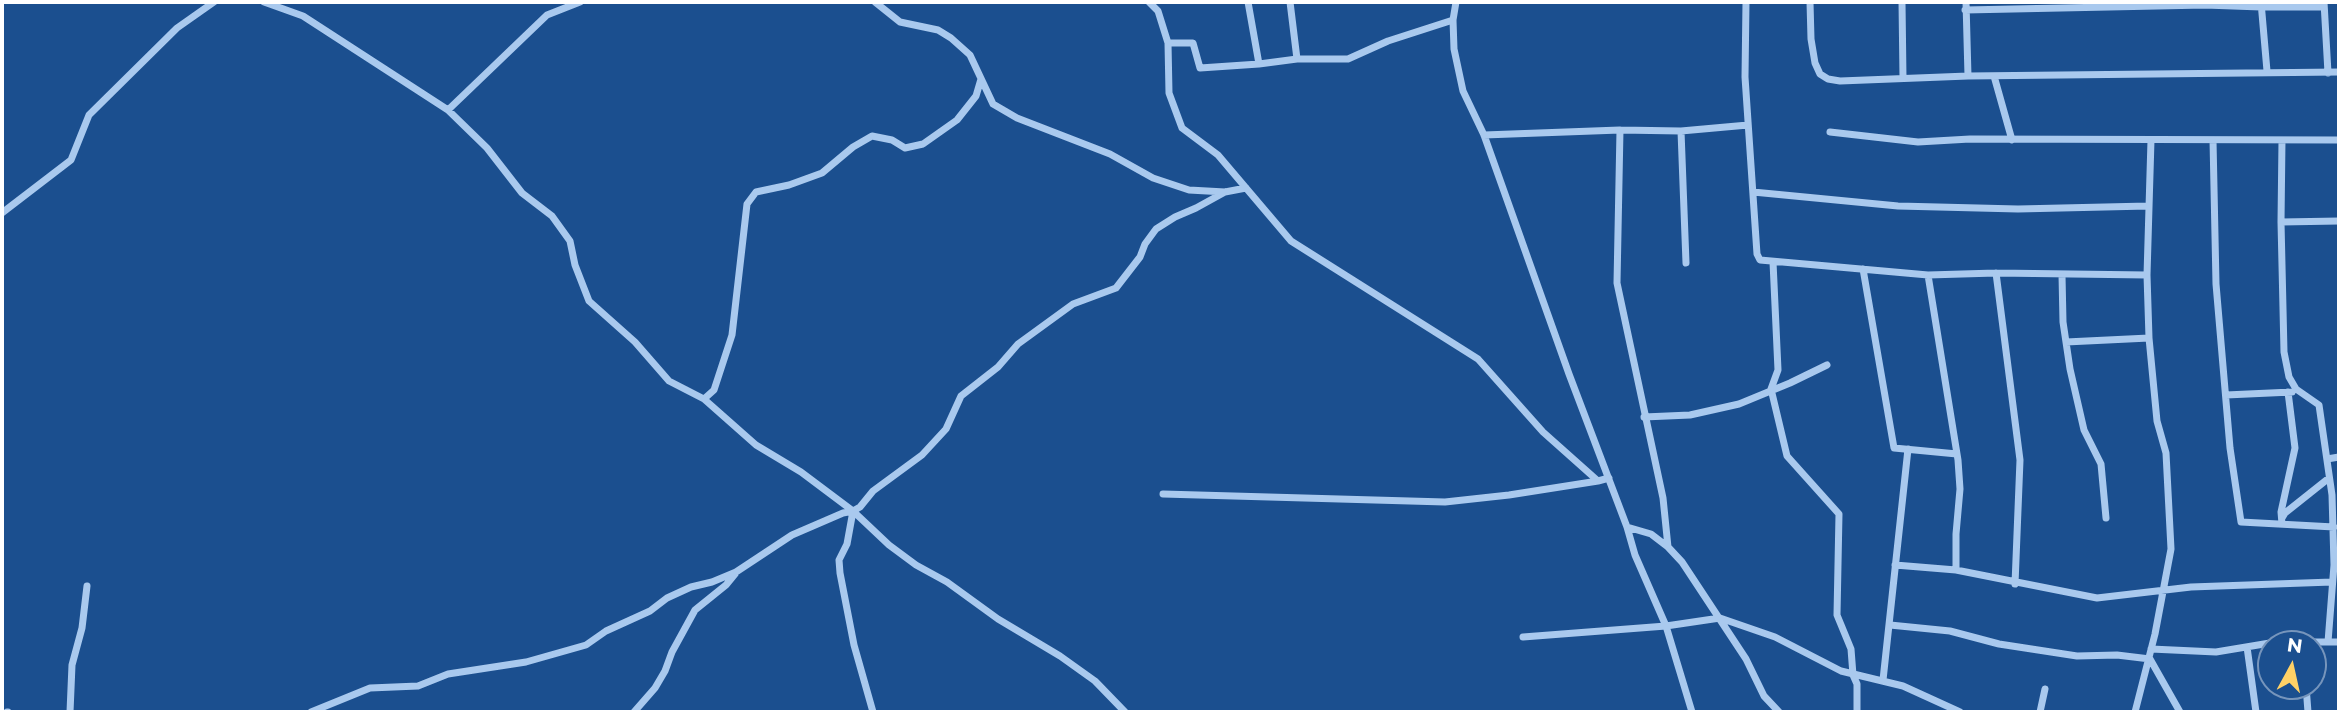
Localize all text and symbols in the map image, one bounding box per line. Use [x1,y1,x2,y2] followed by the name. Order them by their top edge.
[2257,630,2327,700] north arrow
[2286,633,2304,658] text: N

